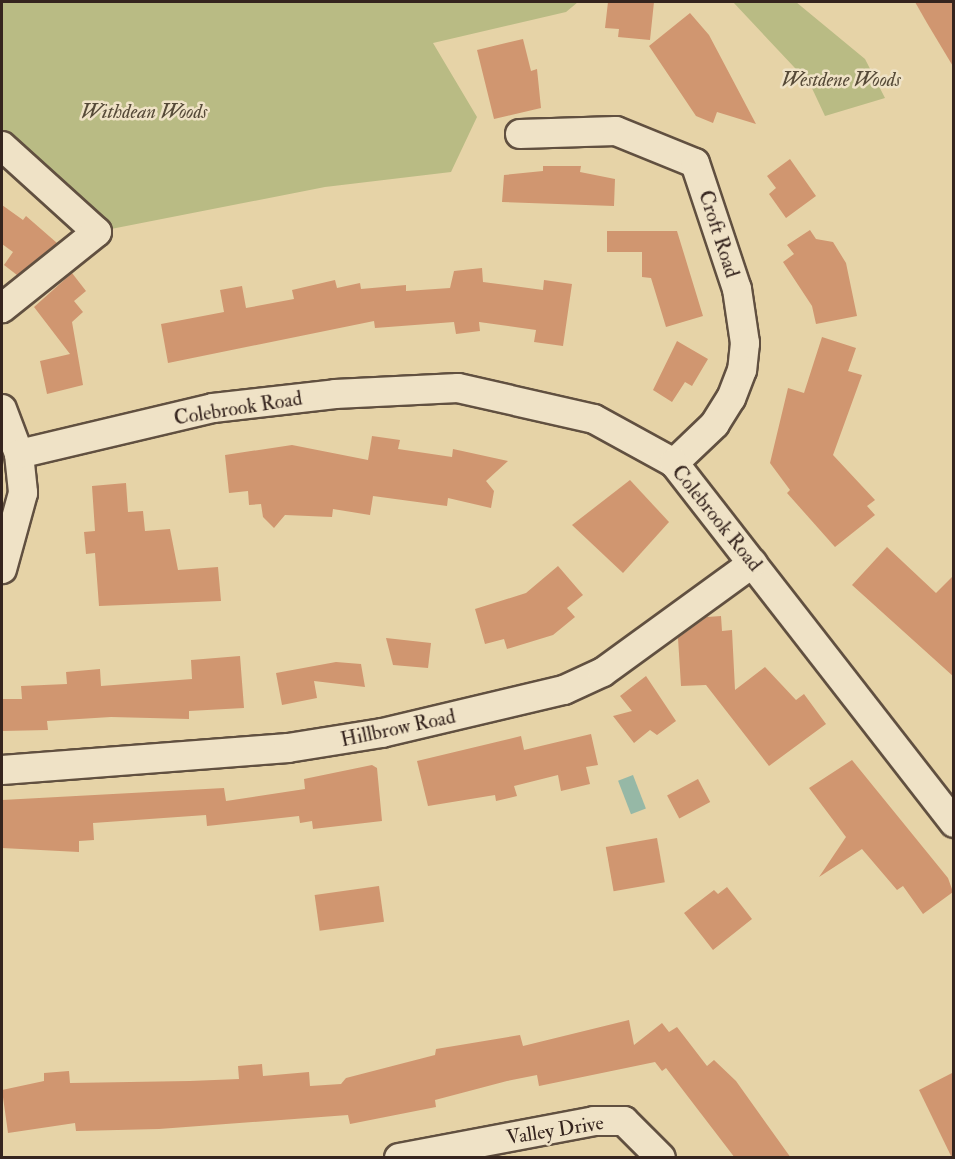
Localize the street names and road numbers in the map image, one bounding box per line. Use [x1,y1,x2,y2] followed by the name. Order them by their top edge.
[694,187,744,281] street label: Croft Road
[172,386,304,430] street label: Colebrook Road
[667,460,767,576] street label: Colebrook Road
[338,704,458,752] street label: Hillbrow Road
[505,1110,605,1150] street label: Valley Drive

